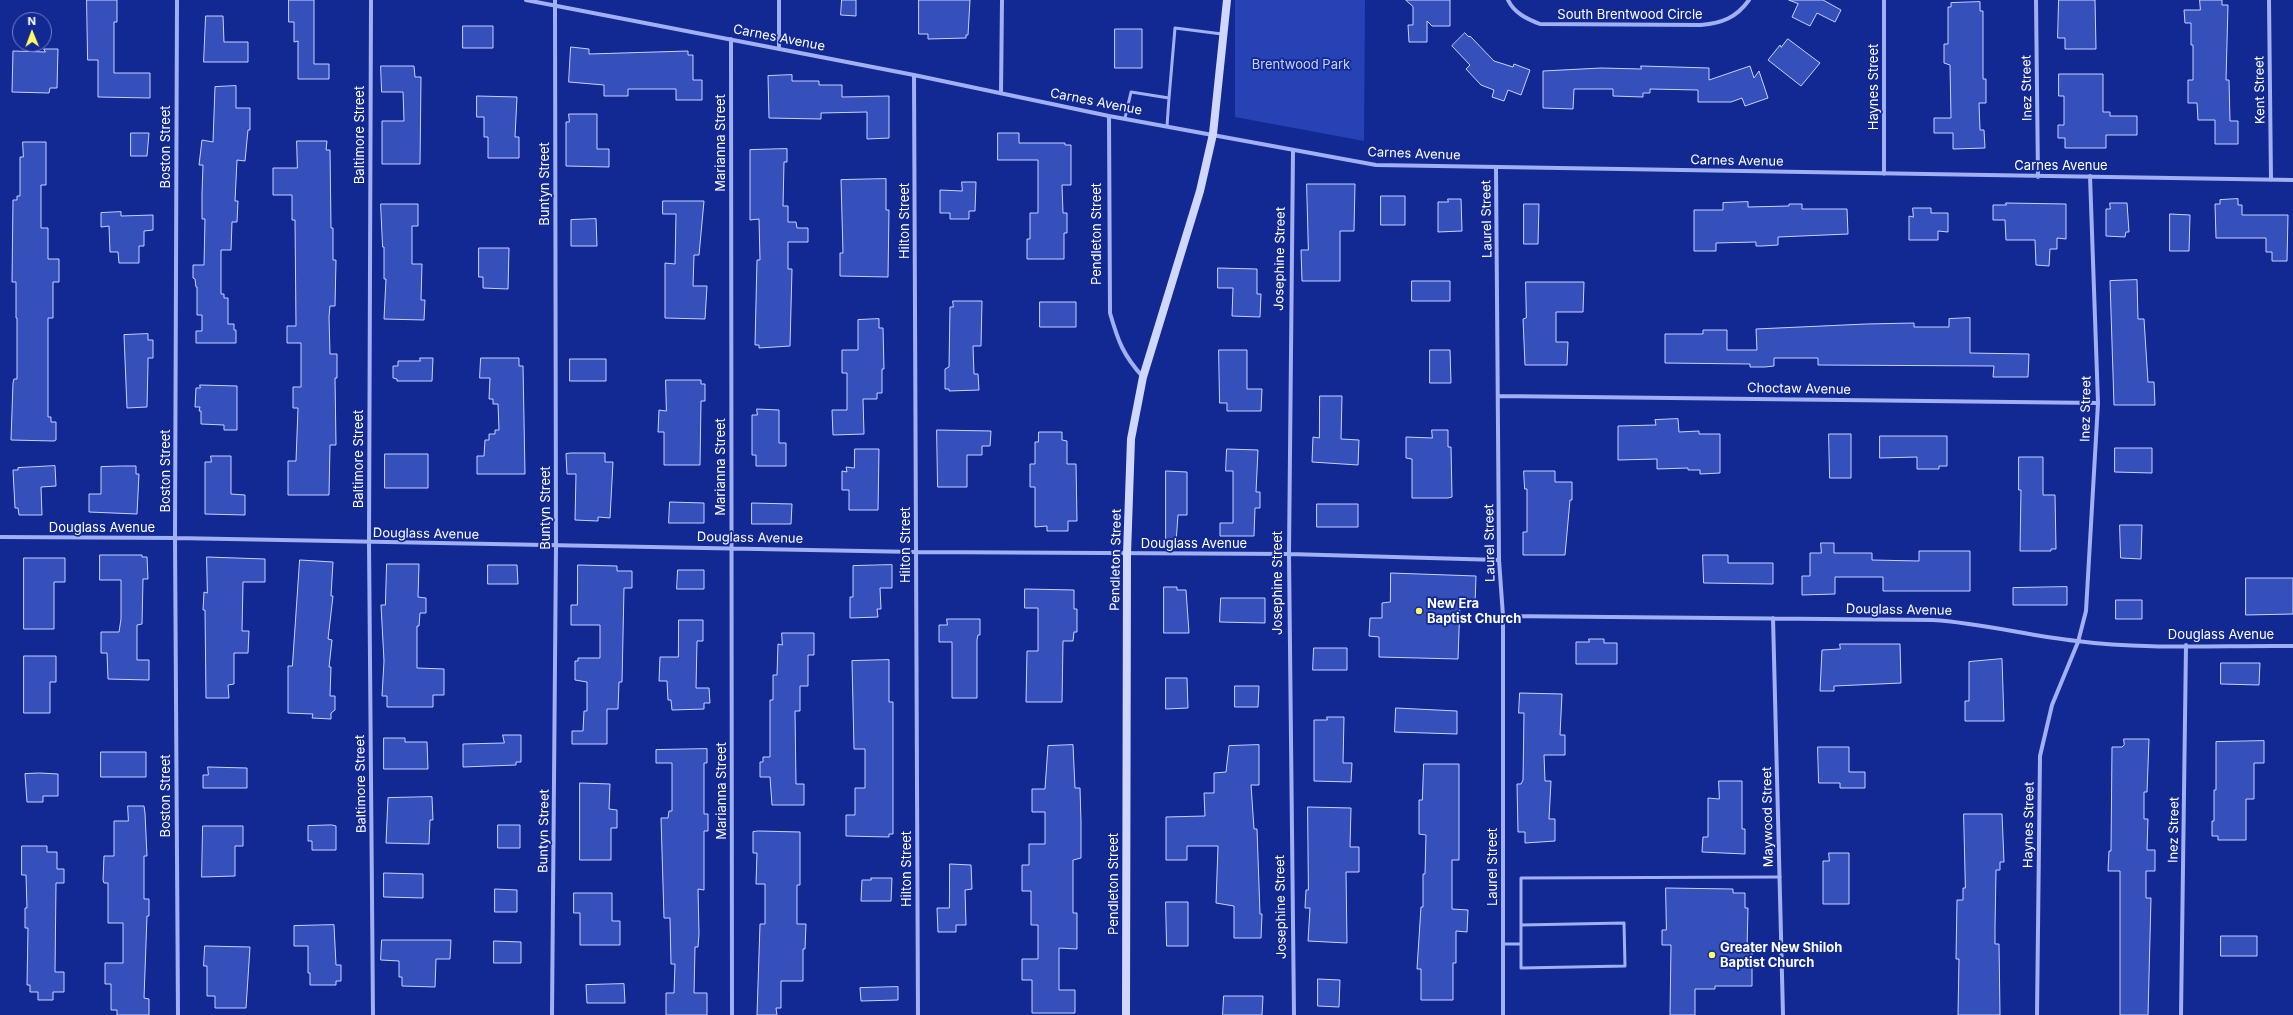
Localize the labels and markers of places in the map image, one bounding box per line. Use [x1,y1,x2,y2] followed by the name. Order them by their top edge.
[1427,596,1521,627] place label: New Era Baptist Church
[1414,606,1424,616] marker: New Era Baptist Church
[1720,940,1842,971] place label: Greater New Shiloh Baptist Church
[1707,950,1717,960] marker: Greater New Shiloh Baptist Church

